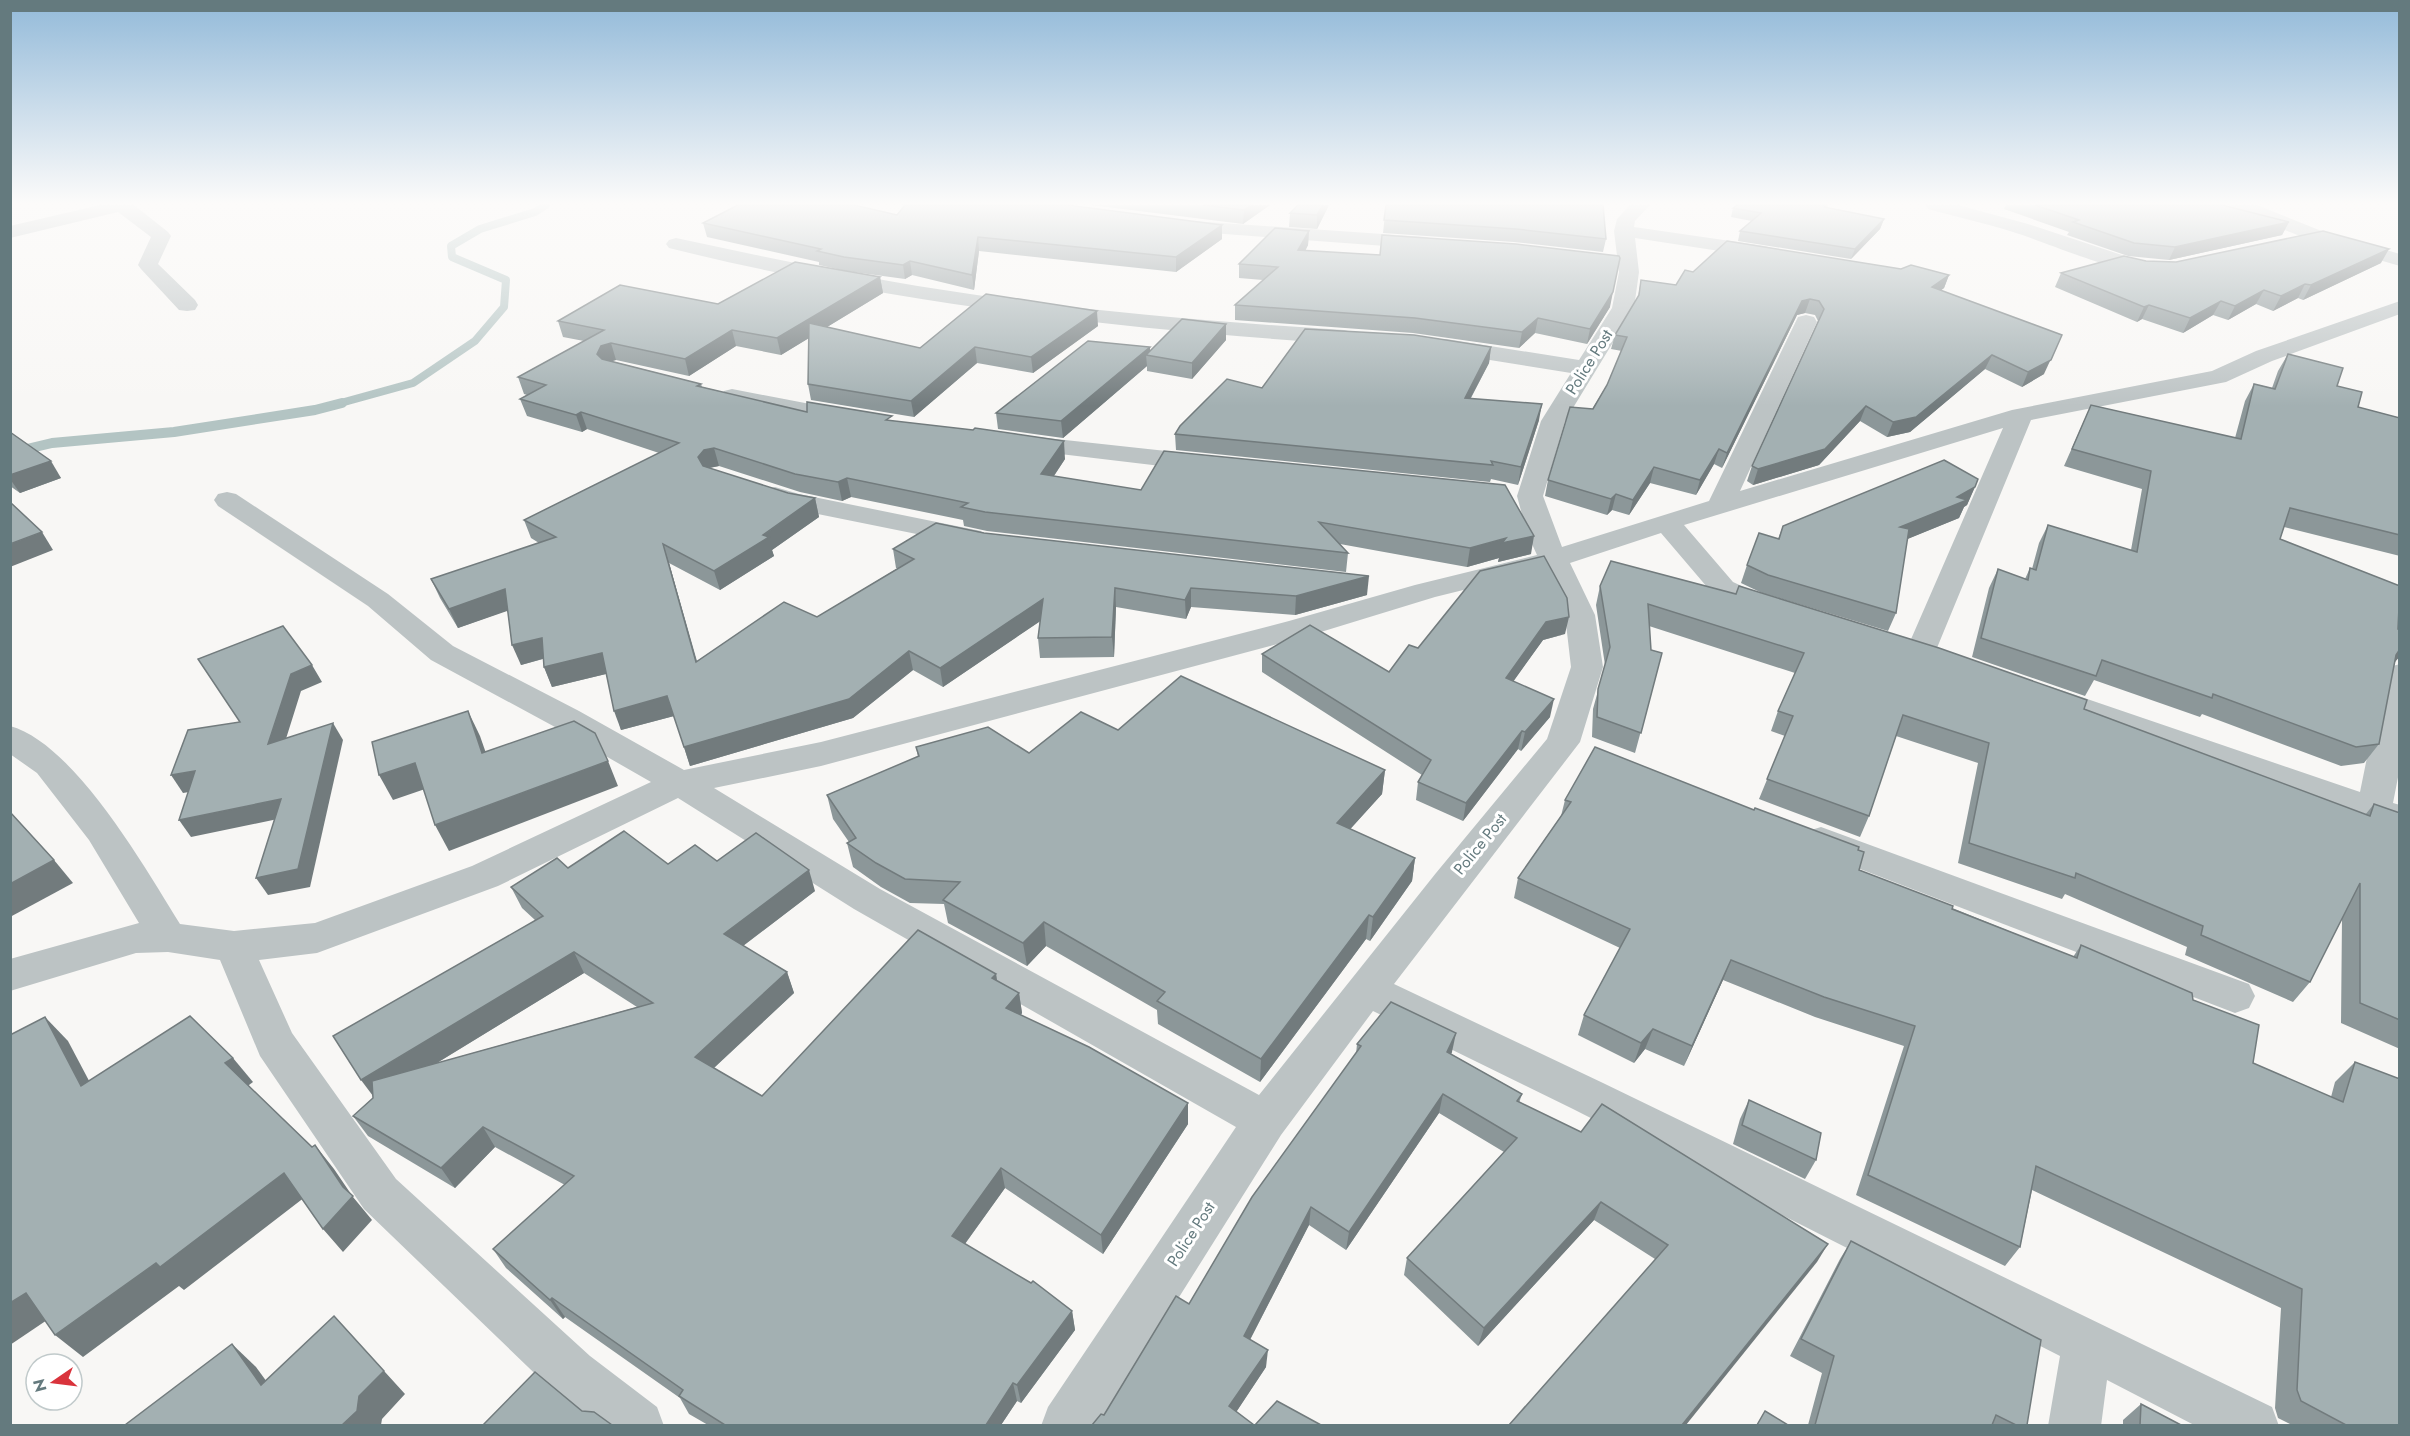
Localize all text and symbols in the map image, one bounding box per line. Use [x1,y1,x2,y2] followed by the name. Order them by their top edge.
[1560,325,1618,399] street label: Police Post
[1448,808,1512,880] street label: Police Post
[1162,1197,1221,1271] street label: Police Post
[24,1352,84,1412] north arrow
[27,1377,53,1394] text: N

